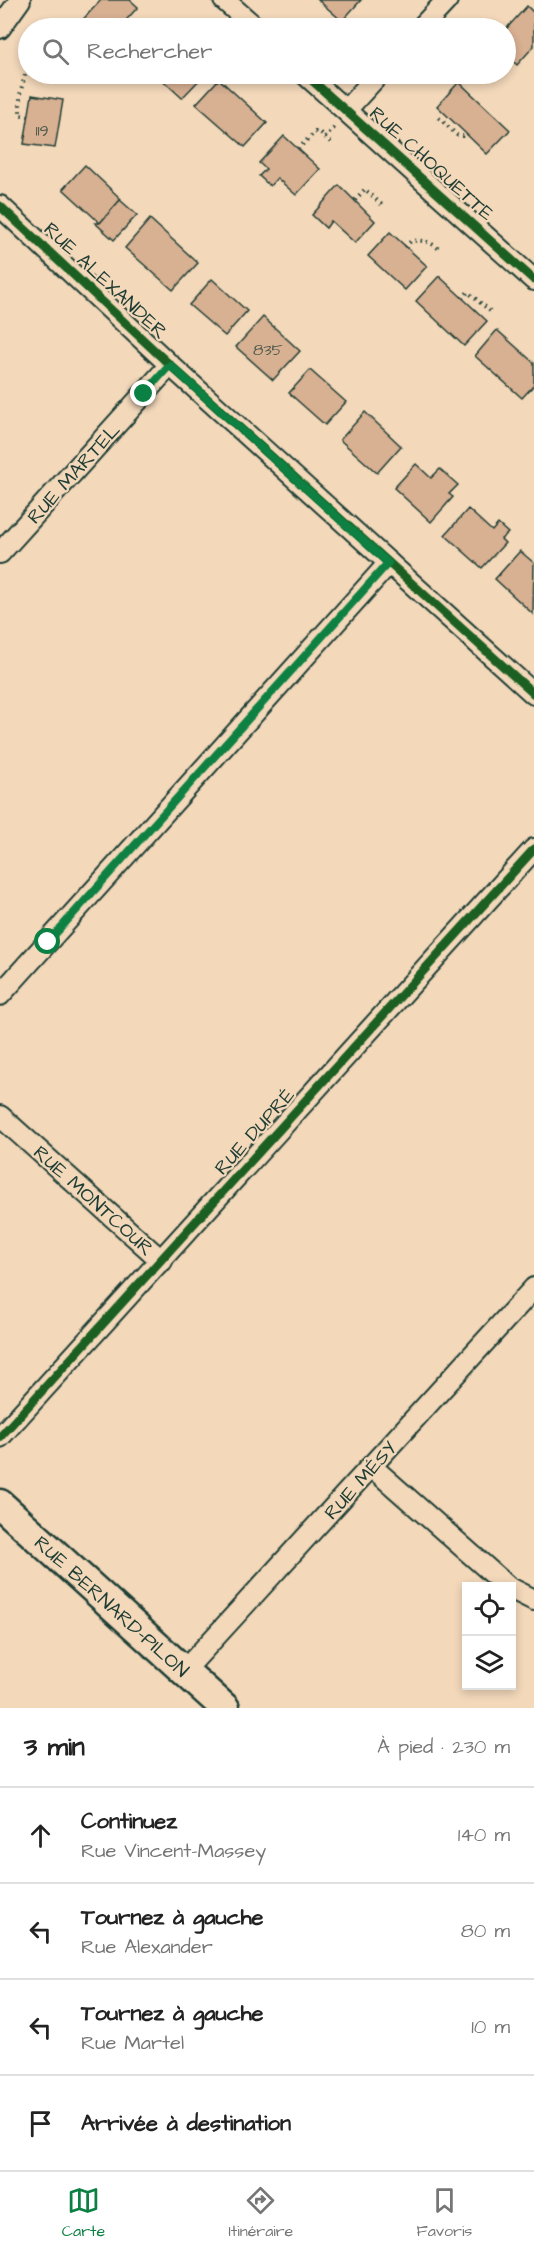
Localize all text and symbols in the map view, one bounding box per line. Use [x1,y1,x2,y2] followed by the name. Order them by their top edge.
[18,18,516,84] search box
[39,35,72,68] icon: search
[87,36,212,67] text: Rechercher
[363,100,500,227] street label: RUE CHOQUETTE
[35,120,49,142] house number: 119
[37,216,173,346] street label: RUE ALEXANDER
[253,339,284,361] house number: 835
[130,380,156,406] route end
[21,417,127,530] street label: RUE MARTEL
[34,928,60,954] route start
[208,1082,302,1181] street label: RUE DUPRÉ
[27,1139,160,1262] street label: RUE MONTCOUR
[318,1435,404,1526] street label: RUE MÉSY
[28,1529,195,1684] street label: RUE BERNARD-PILON
[462,1582,516,1690] map controls
[462,1582,516,1636] button: locate
[462,1636,516,1690] button: layers
[24,1729,85,1765] text: 3 min
[377,1733,510,1761] text: À pied · 230 m
[81,1806,177,1837] text: Continuez
[24,1819,57,1852] icon: ahead
[458,1821,510,1849] text: 140 m
[81,1837,266,1865] text: Rue Vincent-Massey
[81,1902,263,1933] text: Tournez à gauche
[24,1915,57,1948] icon: left
[461,1917,510,1945] text: 80 m
[81,1933,213,1961] text: Rue Alexander
[81,1998,263,2029] text: Tournez à gauche
[24,2011,57,2044] icon: left
[471,2013,510,2041] text: 10 m
[81,2029,184,2057] text: Rue Martel
[24,2107,57,2140] icon: arrive
[81,2108,291,2139] text: Arrivée à destination
[62,2184,105,2242] tab: Carte
[228,2184,293,2242] tab: Itinéraire
[417,2184,472,2242] tab: Favoris

